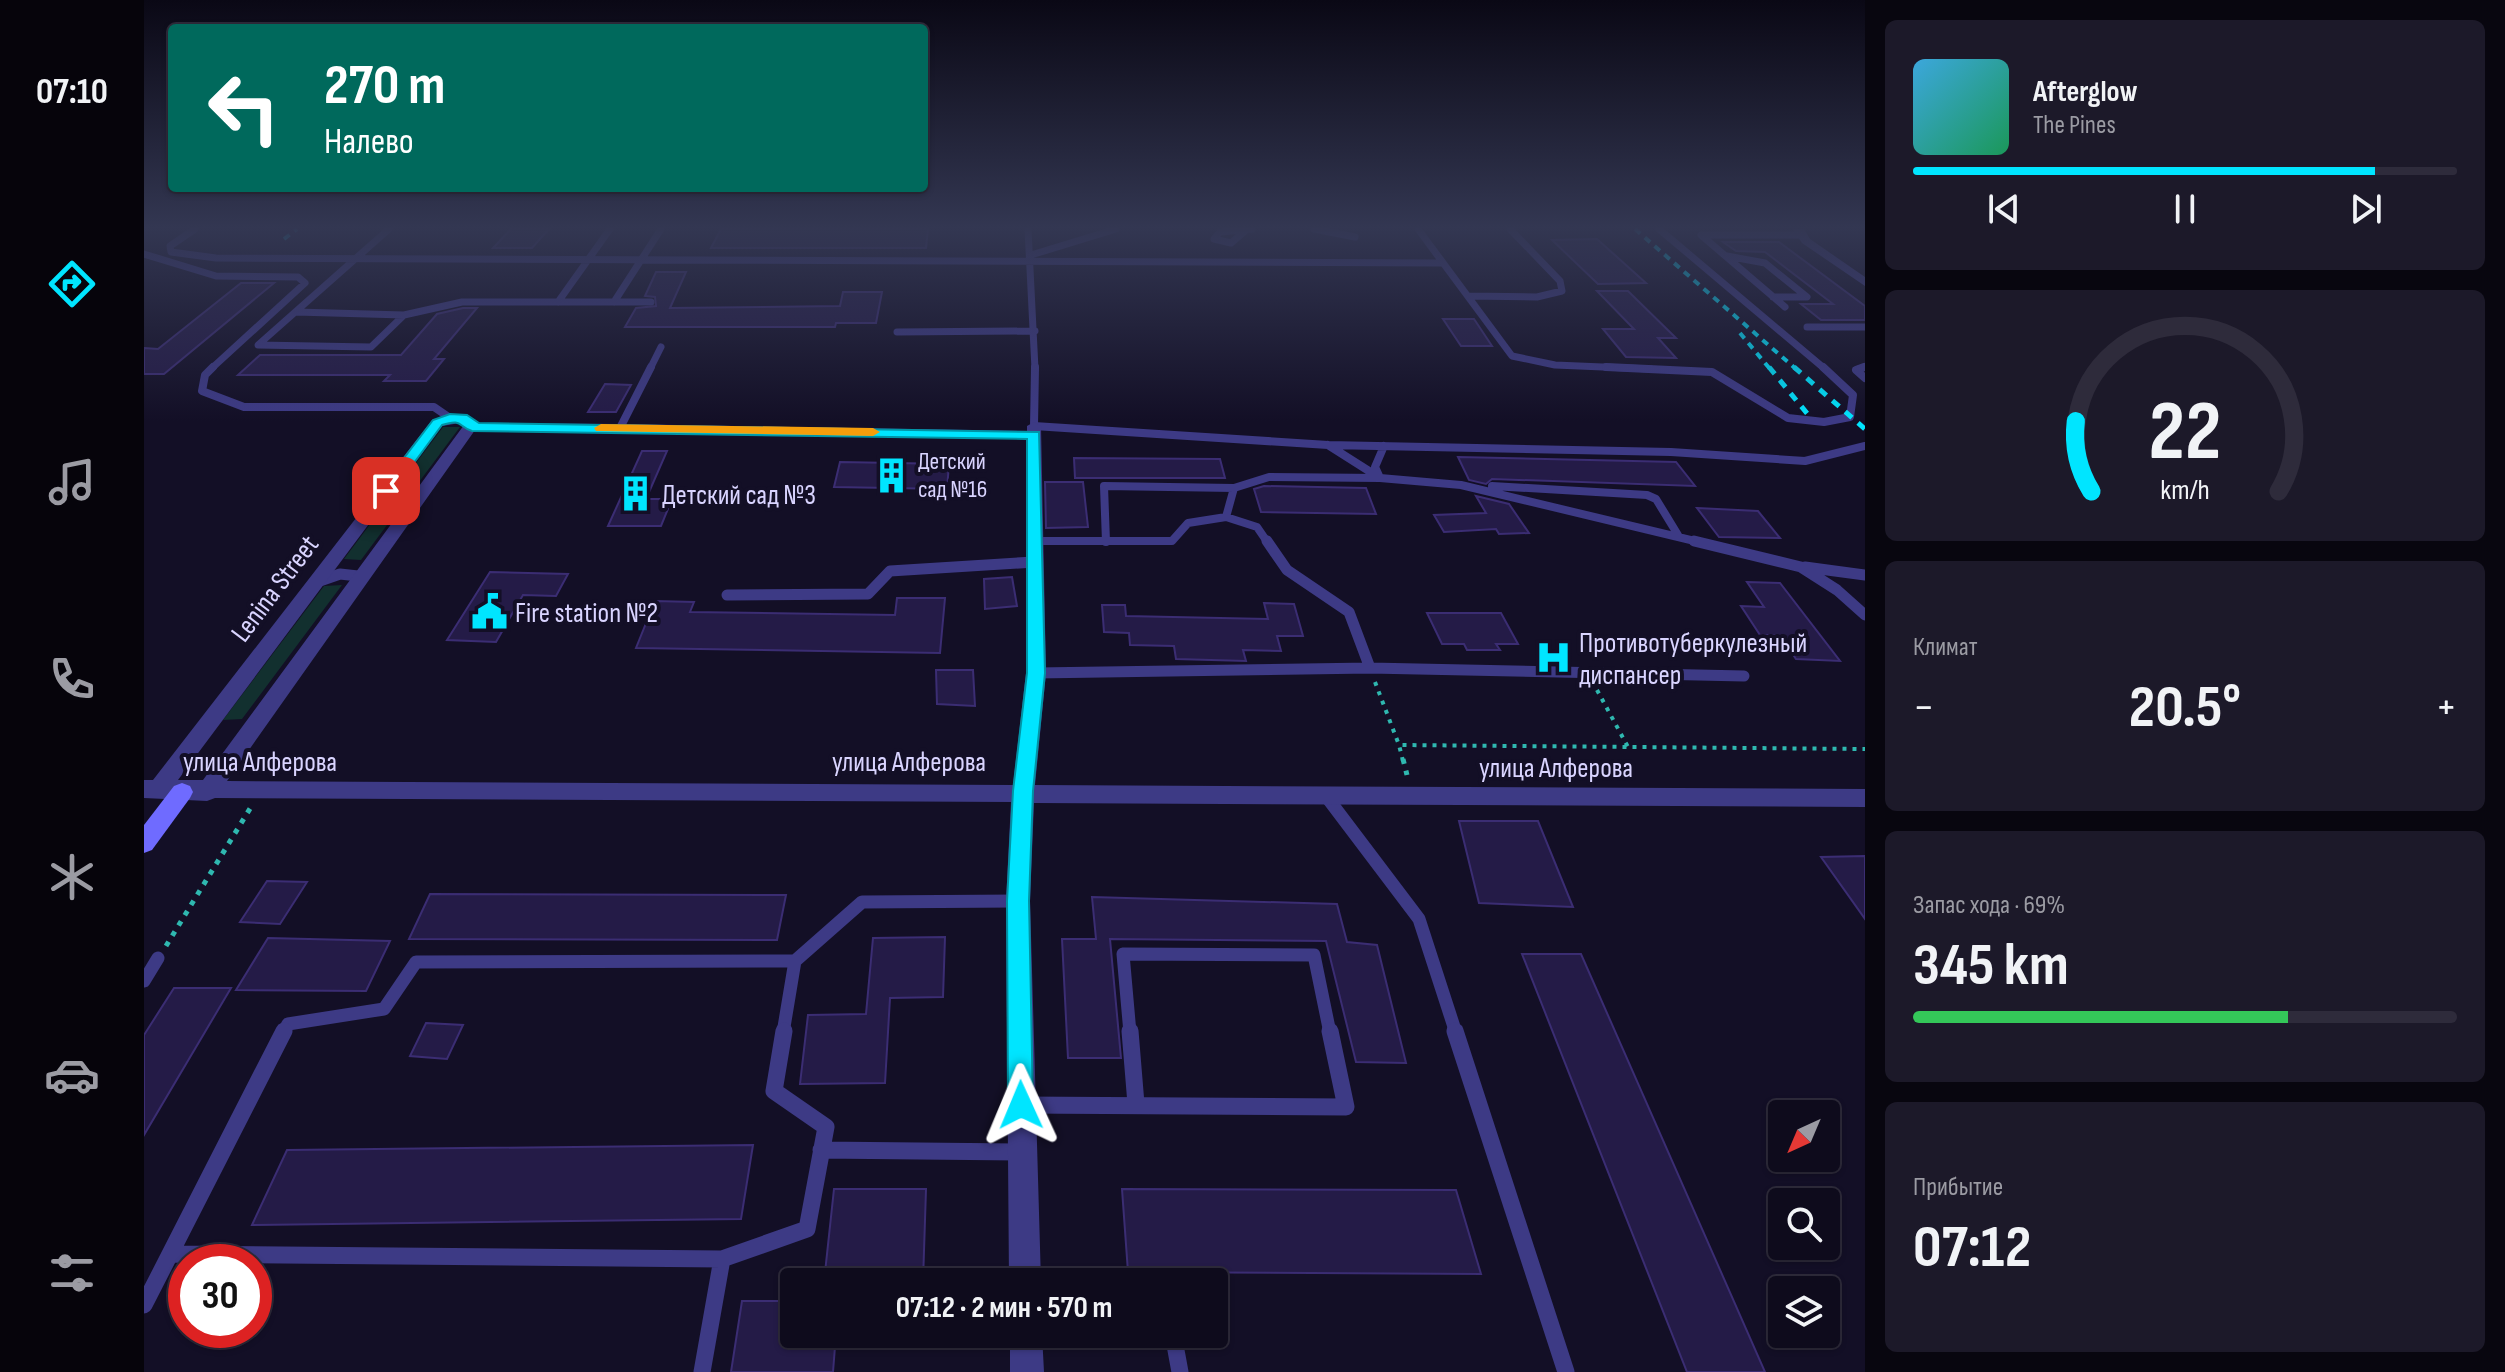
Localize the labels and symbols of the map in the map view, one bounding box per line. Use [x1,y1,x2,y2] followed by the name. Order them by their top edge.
[918,447,987,504] place label: Детский сад №16
[873,456,911,494] building icon: Детский сад №16
[352,457,420,525] pin
[617,475,655,513] building icon: Детский сад №3
[662,479,816,512] place label: Детский сад №3
[224,529,326,649] street label: Lenina Street
[470,593,508,631] public building icon: Fire station №2
[515,597,658,630] place label: Fire station №2
[1579,627,1807,692] place label: Противотуберкулезный диспансер
[1534,639,1572,677] hospital icon: Противотуберкулезный диспансер
[183,746,337,779] street label: улица Алферова
[832,746,986,779] street label: улица Алферова
[1479,752,1633,785] street label: улица Алферова
[979,1063,1063,1147] position arrow
[1768,1100,1840,1172] north arrow
[168,1244,272,1348] speed limit sign: 30

